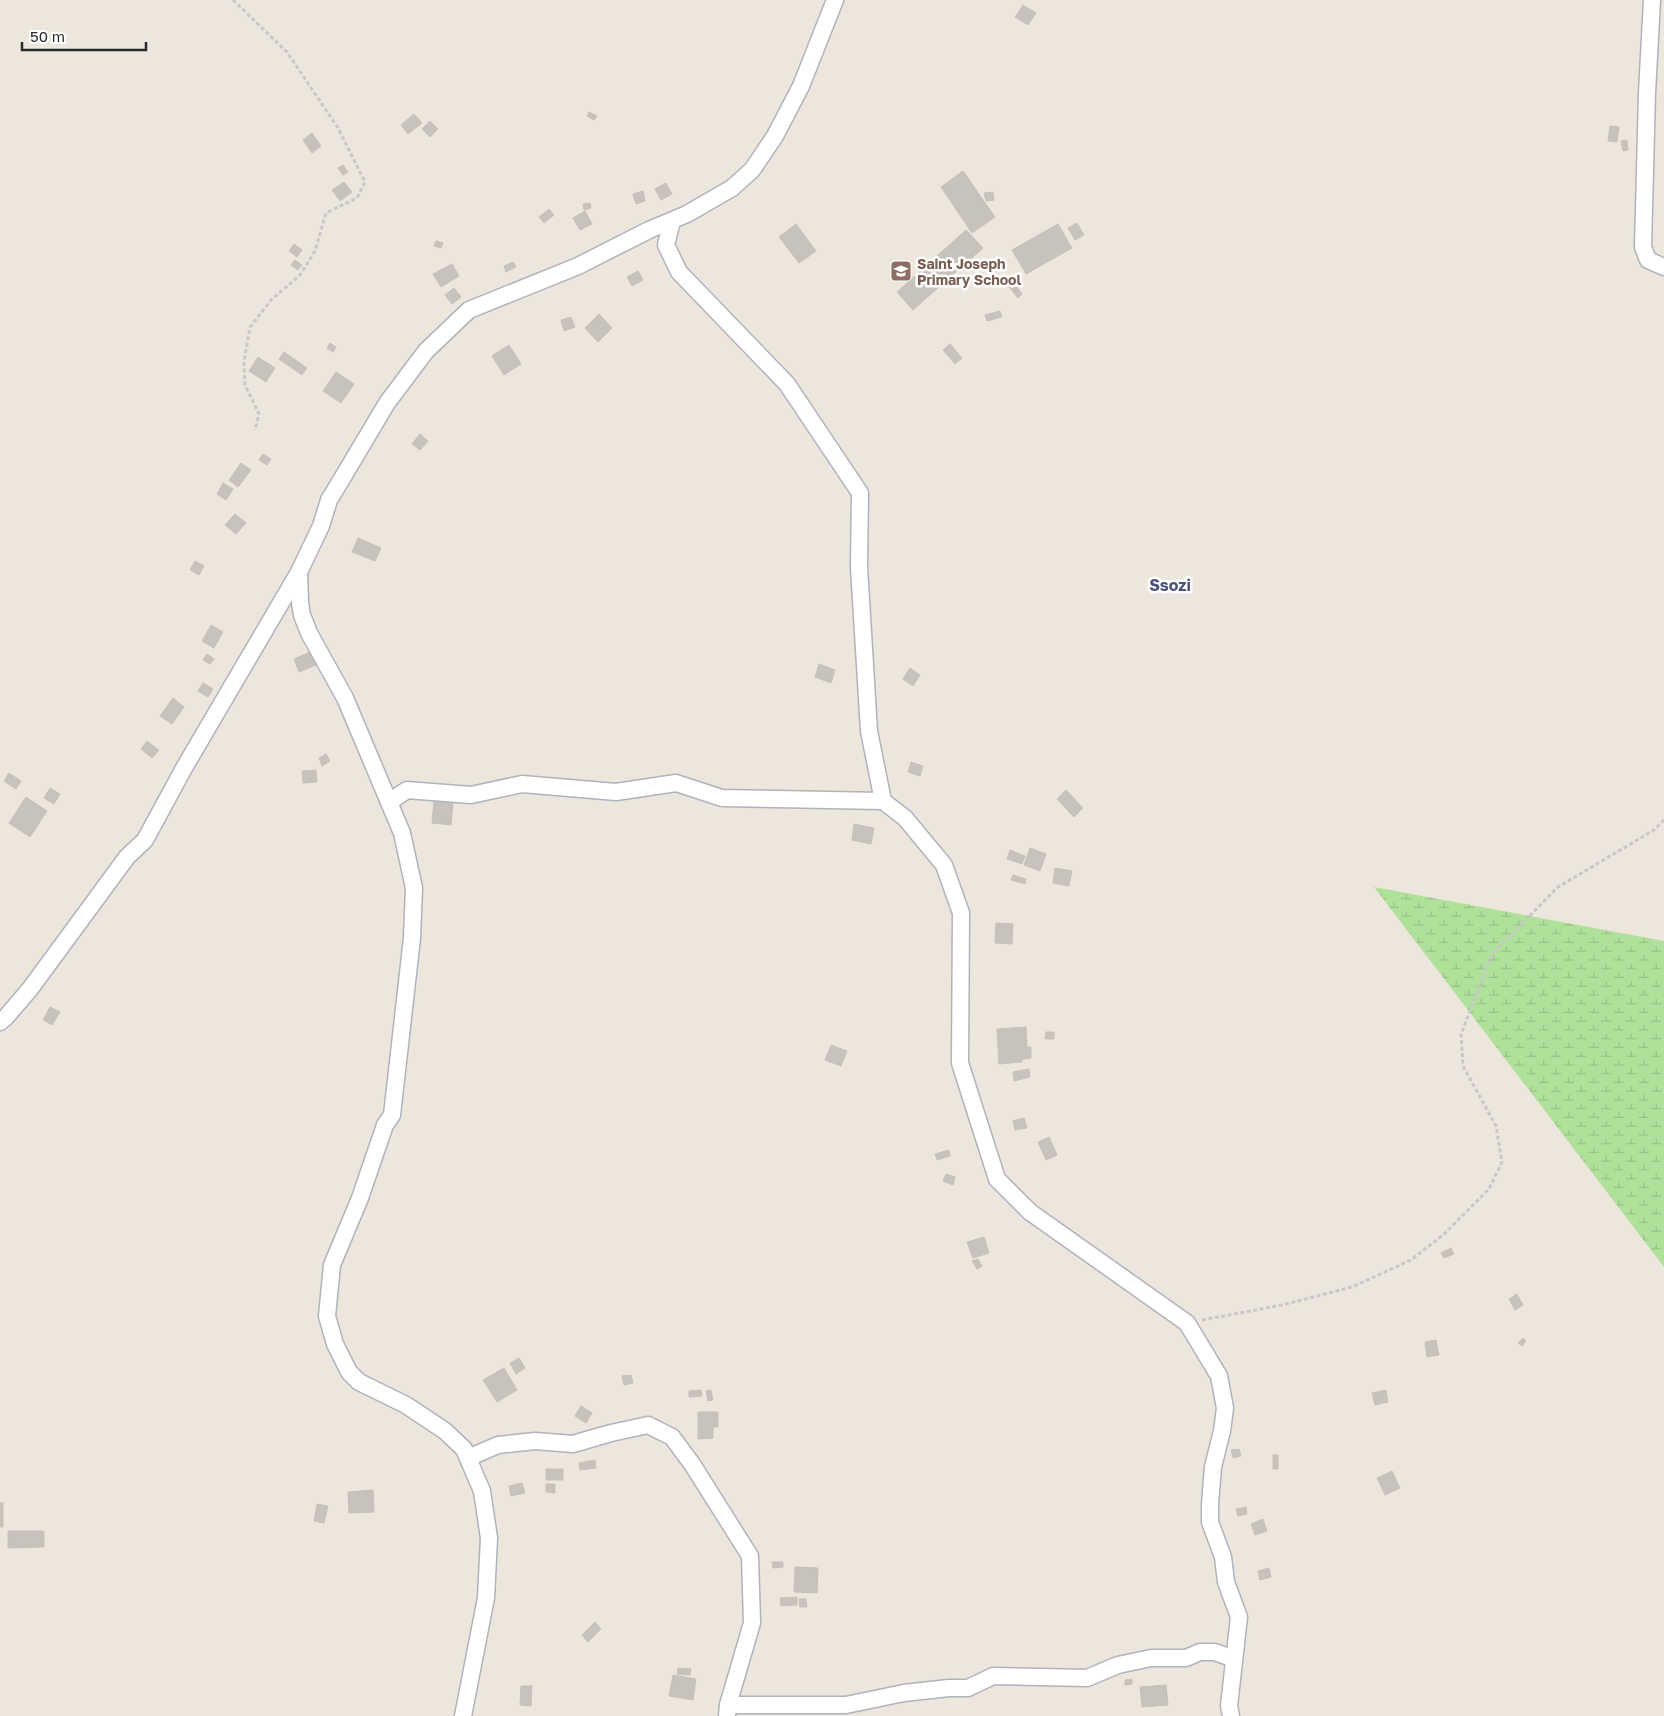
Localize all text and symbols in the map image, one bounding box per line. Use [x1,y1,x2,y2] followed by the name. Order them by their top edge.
[22,20,146,52] scale bar
[30,27,65,45] text: 50 m
[917,255,1021,288] place label: Saint Joseph Primary School
[889,259,913,283] school or university icon: Saint Joseph Primary School
[1149,575,1191,595] district label: Ssozi

